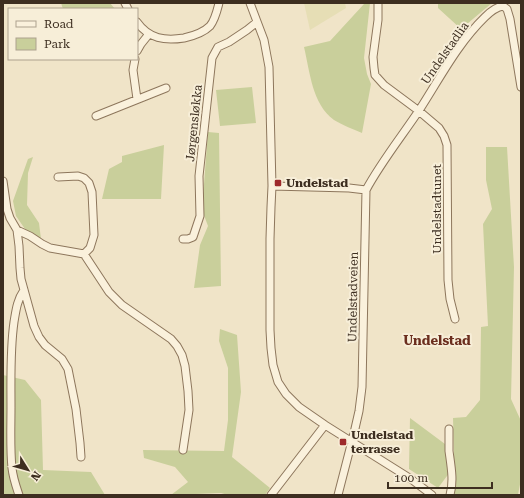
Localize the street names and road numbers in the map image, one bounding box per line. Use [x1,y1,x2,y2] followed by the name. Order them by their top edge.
[418,19,472,87] street label: Undelstadlia
[183,83,205,162] street label: Jørgensløkka
[430,163,444,254] street label: Undelstadtunet
[345,251,361,342] street label: Undelstadveien

